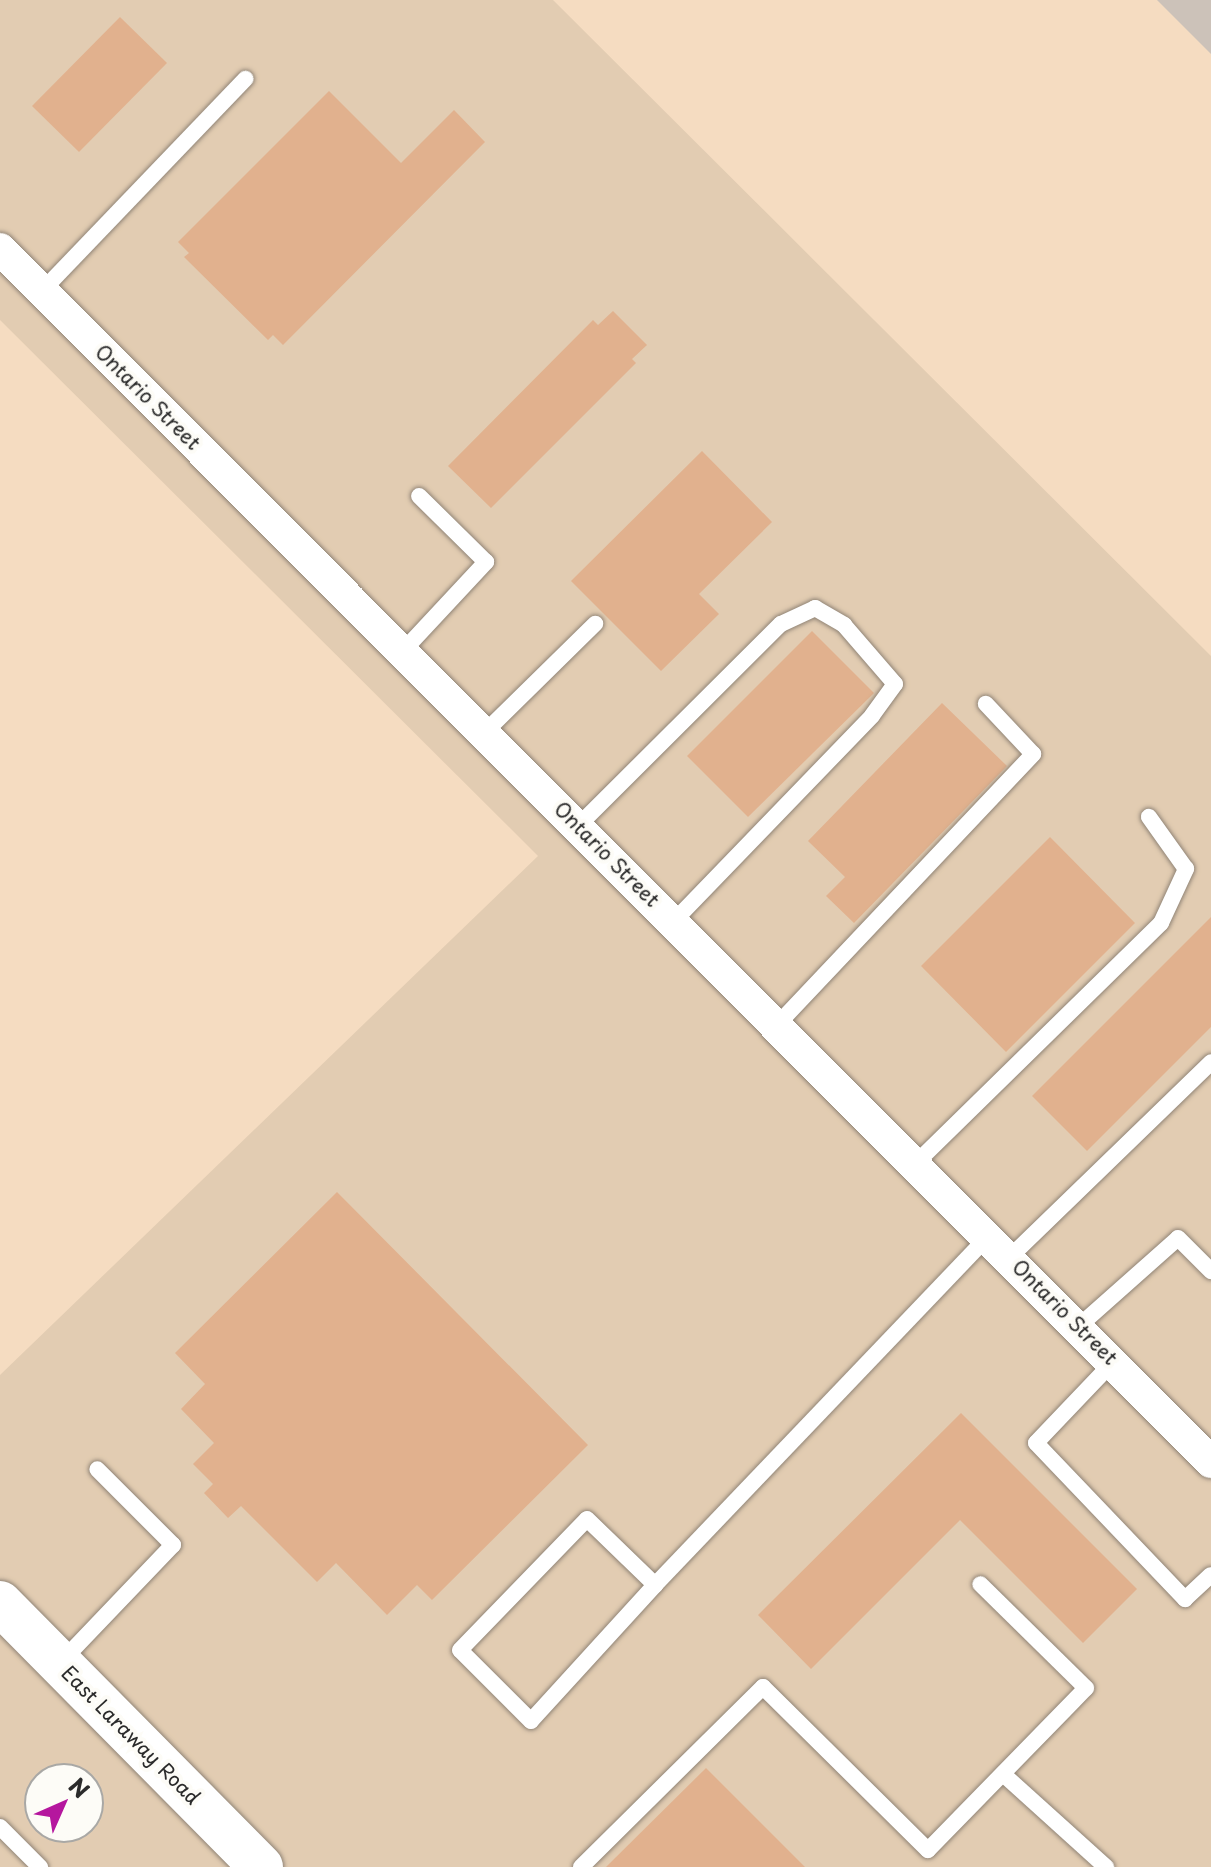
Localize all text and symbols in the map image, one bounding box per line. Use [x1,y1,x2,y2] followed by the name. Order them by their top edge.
[90,339,206,455] street label: Ontario Street
[549,796,665,912] street label: Ontario Street
[1007,1254,1123,1370] street label: Ontario Street
[57,1661,205,1809] street label: East Laraway Road
[24,1763,104,1843] north arrow
[62,1769,98,1805] text: N

